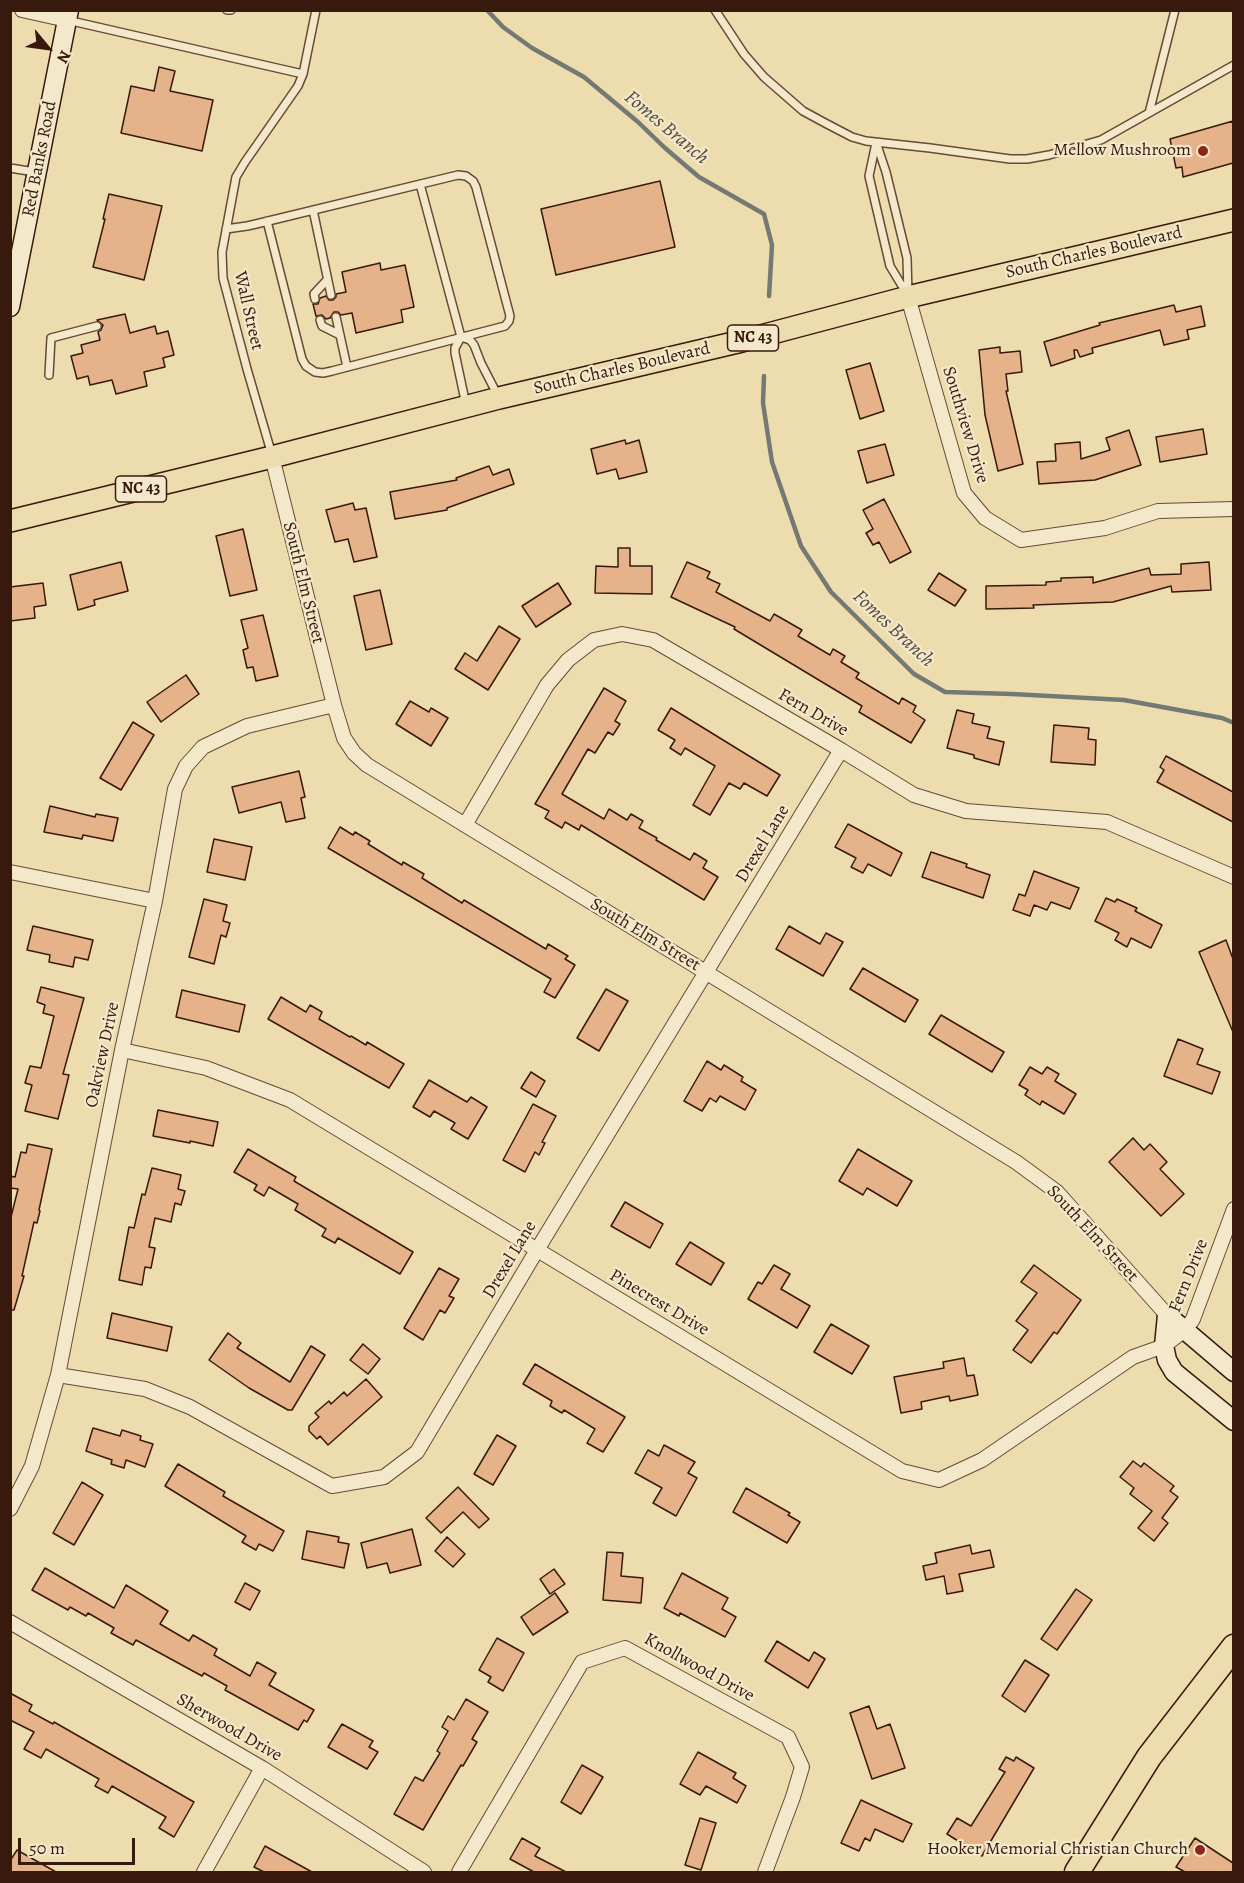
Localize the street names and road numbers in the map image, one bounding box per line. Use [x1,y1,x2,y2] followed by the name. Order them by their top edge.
[18,99,62,219] street label: Red Banks Road
[1004,222,1184,284] street label: South Charles Boulevard
[228,269,268,353] street label: Wall Street
[728,325,778,351] road number: NC 43
[532,338,712,400] street label: South Charles Boulevard
[937,364,993,486] street label: Southview Drive
[116,476,166,502] road number: NC 43
[277,520,329,646] street label: South Elm Street
[774,684,852,742] street label: Fern Drive
[731,801,795,887] street label: Drexel Lane
[586,894,704,976] street label: South Elm Street
[81,1000,125,1110] street label: Oakview Drive
[1042,1181,1142,1287] street label: South Elm Street
[478,1217,542,1303] street label: Drexel Lane
[1165,1236,1213,1316] street label: Fern Drive
[605,1265,713,1341] street label: Pinecrest Drive
[640,1629,758,1707] street label: Knollwood Drive
[172,1689,286,1767] street label: Sherwood Drive

